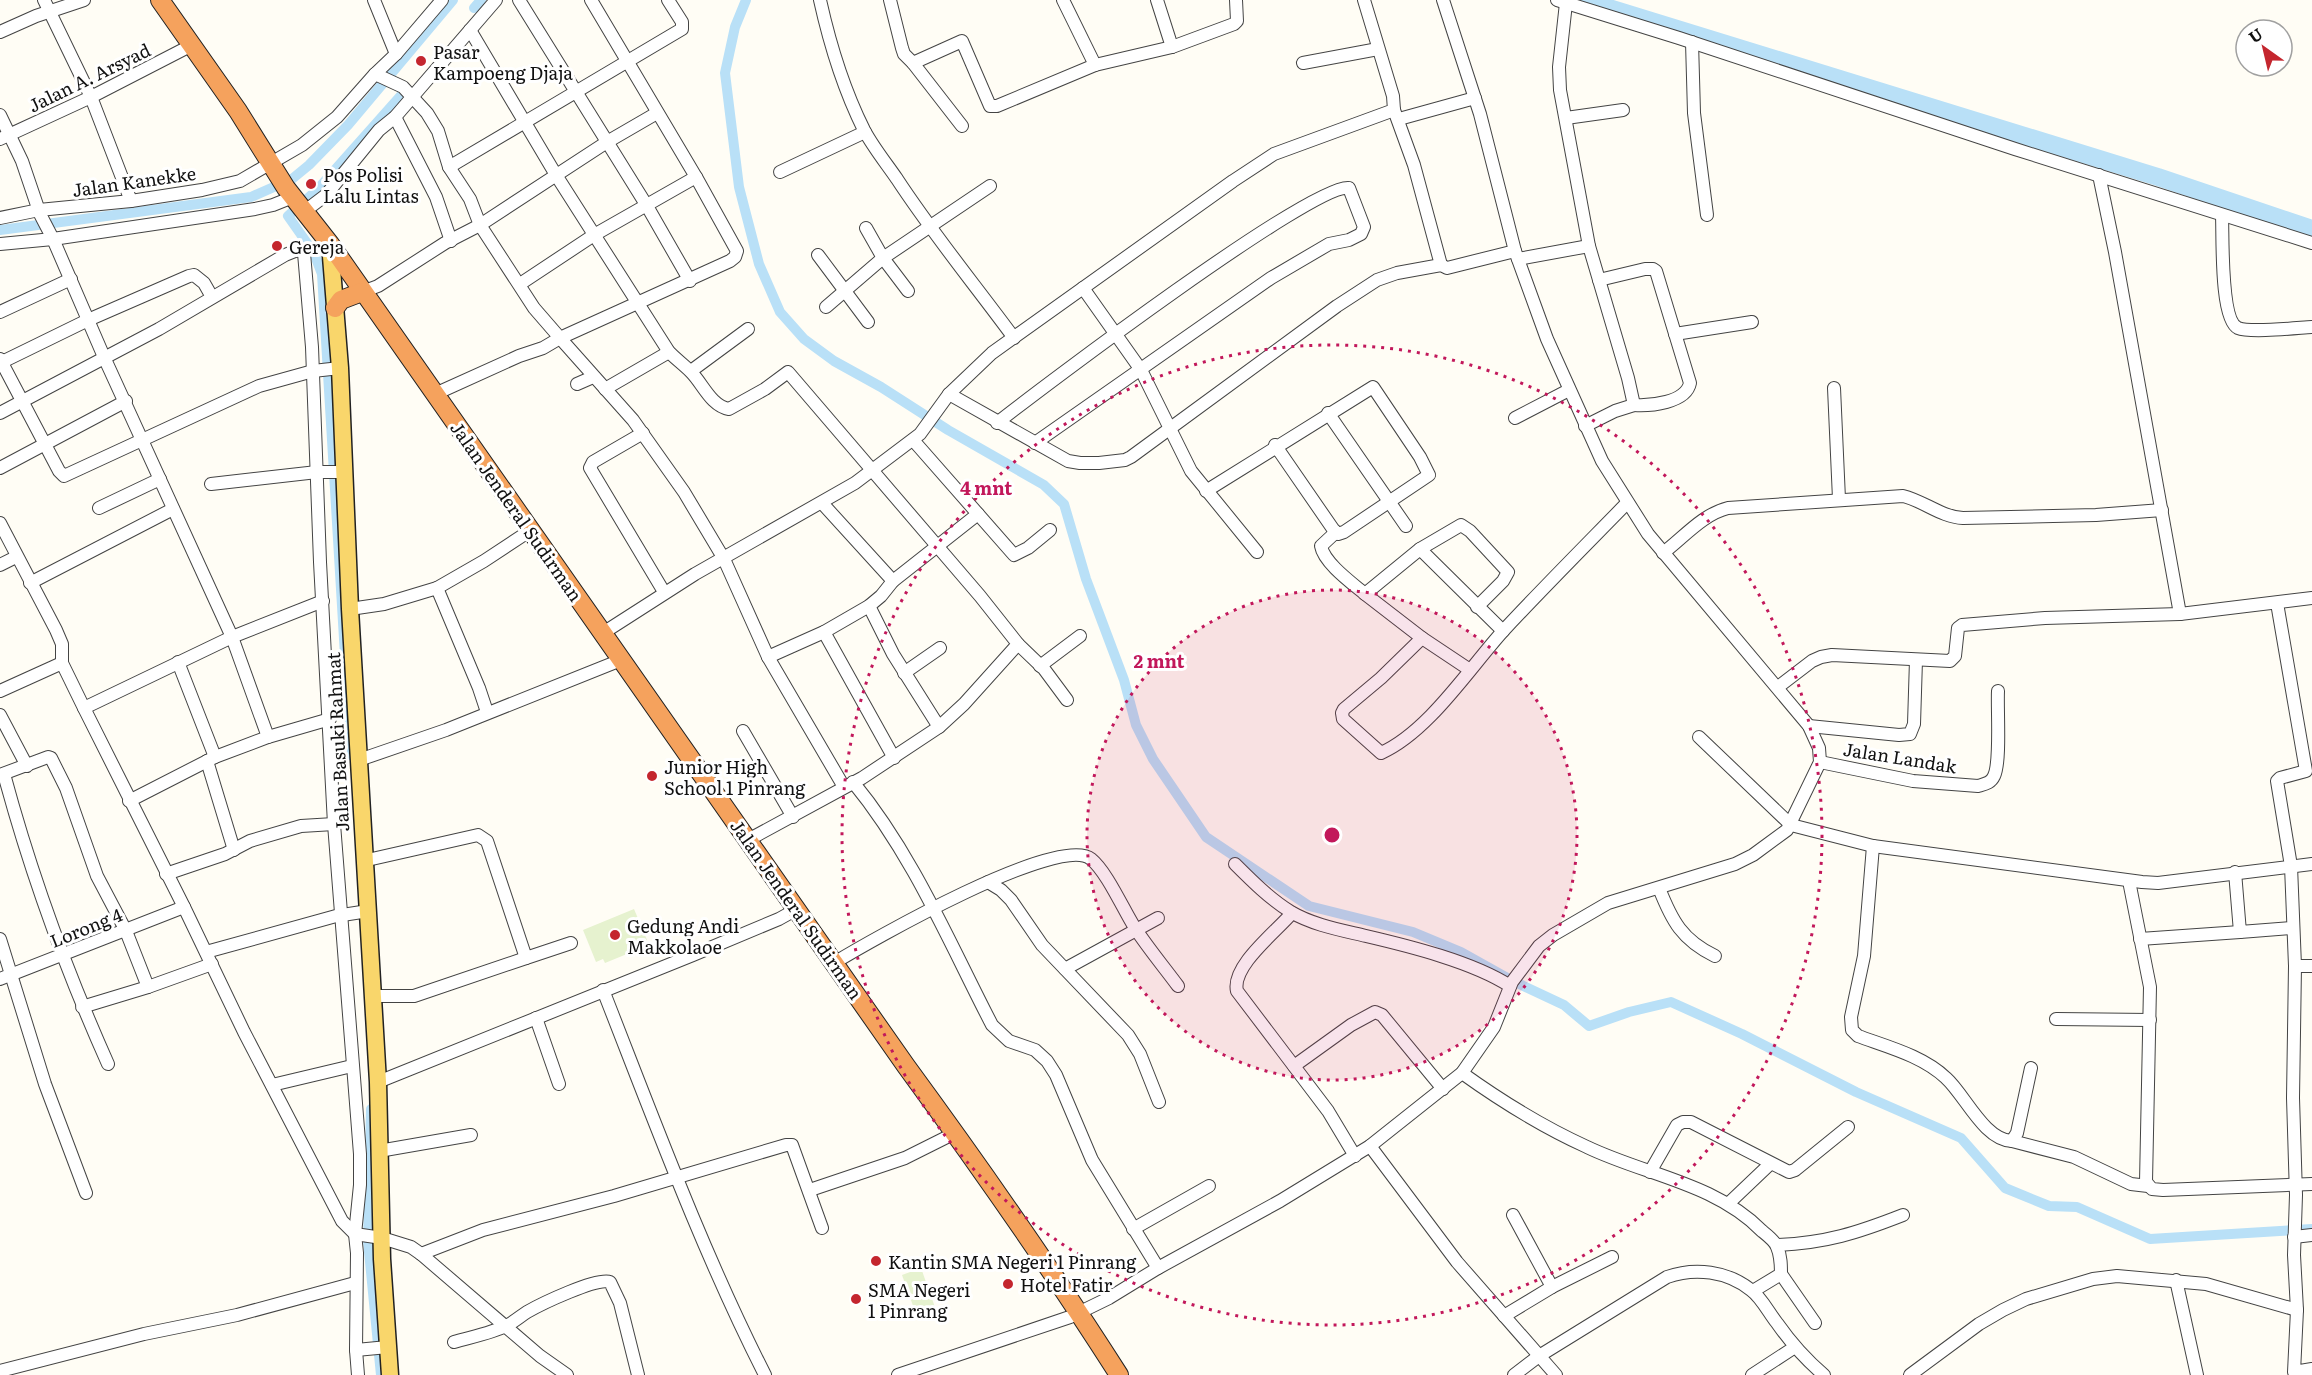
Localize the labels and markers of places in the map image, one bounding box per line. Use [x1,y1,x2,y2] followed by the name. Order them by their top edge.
[433,38,573,86] place label: Pasar Kampoeng Djaja
[414,54,428,68] marker: Pasar Kampoeng Djaja
[323,161,419,209] place label: Pos Polisi Lalu Lintas
[304,177,318,191] marker: Pos Polisi Lalu Lintas
[289,233,345,260] place label: Gereja
[270,239,284,253] marker: Gereja
[664,753,806,801] place label: Junior High School 1 Pinrang
[645,769,659,783] marker: Junior High School 1 Pinrang
[1322,825,1342,845] centre of rings
[627,912,739,960] place label: Gedung Andi Makkolaoe
[608,928,622,942] marker: Gedung Andi Makkolaoe
[888,1248,1137,1275] place label: Kantin SMA Negeri 1 Pinrang
[869,1254,883,1268] marker: Kantin SMA Negeri 1 Pinrang
[1020,1271,1113,1298] place label: Hotel Fatir
[868,1276,970,1324] place label: SMA Negeri 1 Pinrang
[1001,1277,1015,1291] marker: Hotel Fatir
[849,1292,863,1306] marker: SMA Negeri 1 Pinrang

